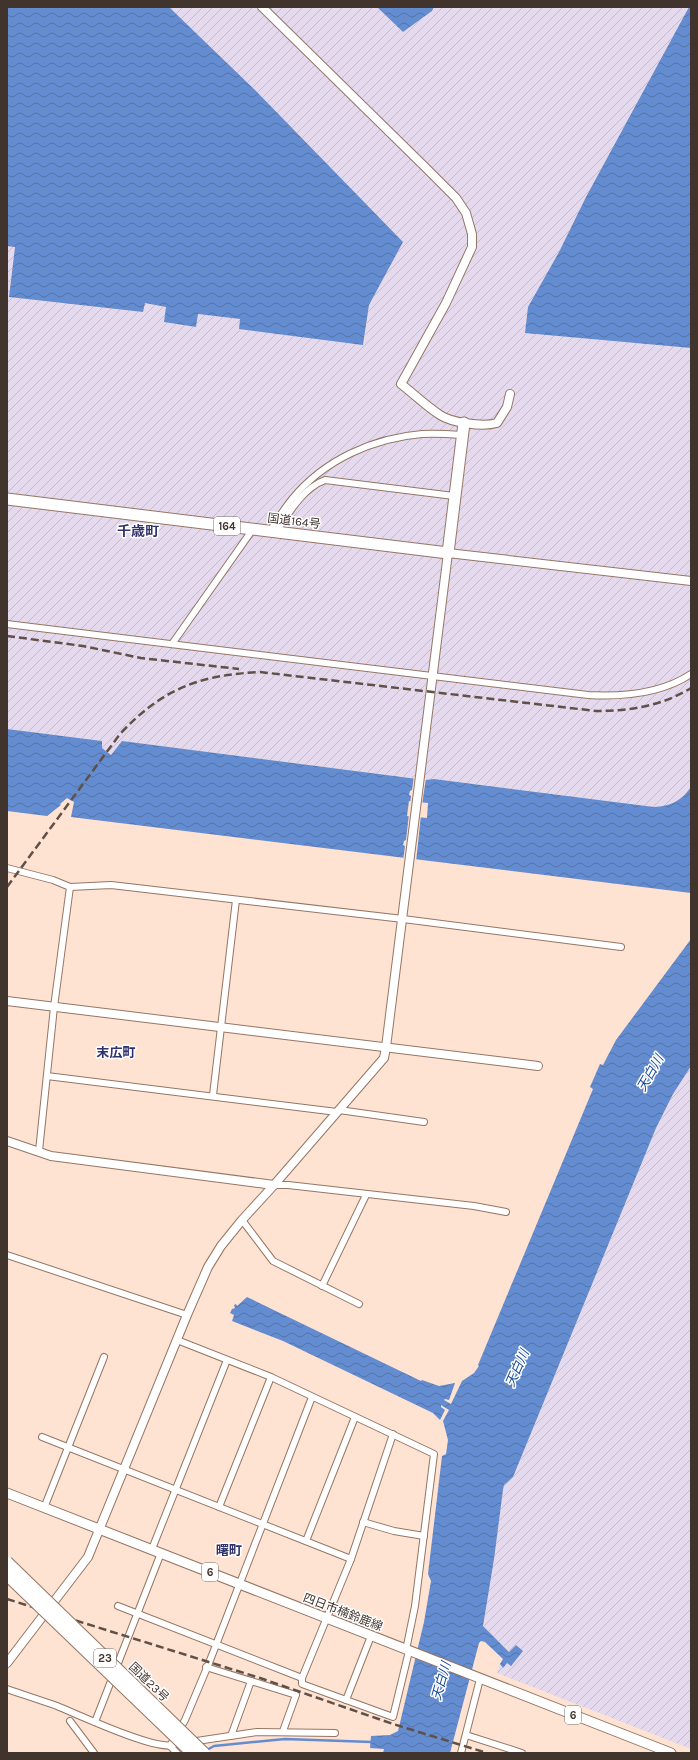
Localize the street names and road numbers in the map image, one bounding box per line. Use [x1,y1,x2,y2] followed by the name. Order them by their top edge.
[267,511,321,531] street label: 国道164号
[214,517,240,535] road number: 164
[202,1563,218,1581] road number: 6
[301,1590,385,1634] street label: 四日市楠鈴鹿線
[94,1649,116,1667] road number: 23
[126,1660,172,1704] street label: 国道23号
[565,1706,581,1724] road number: 6

